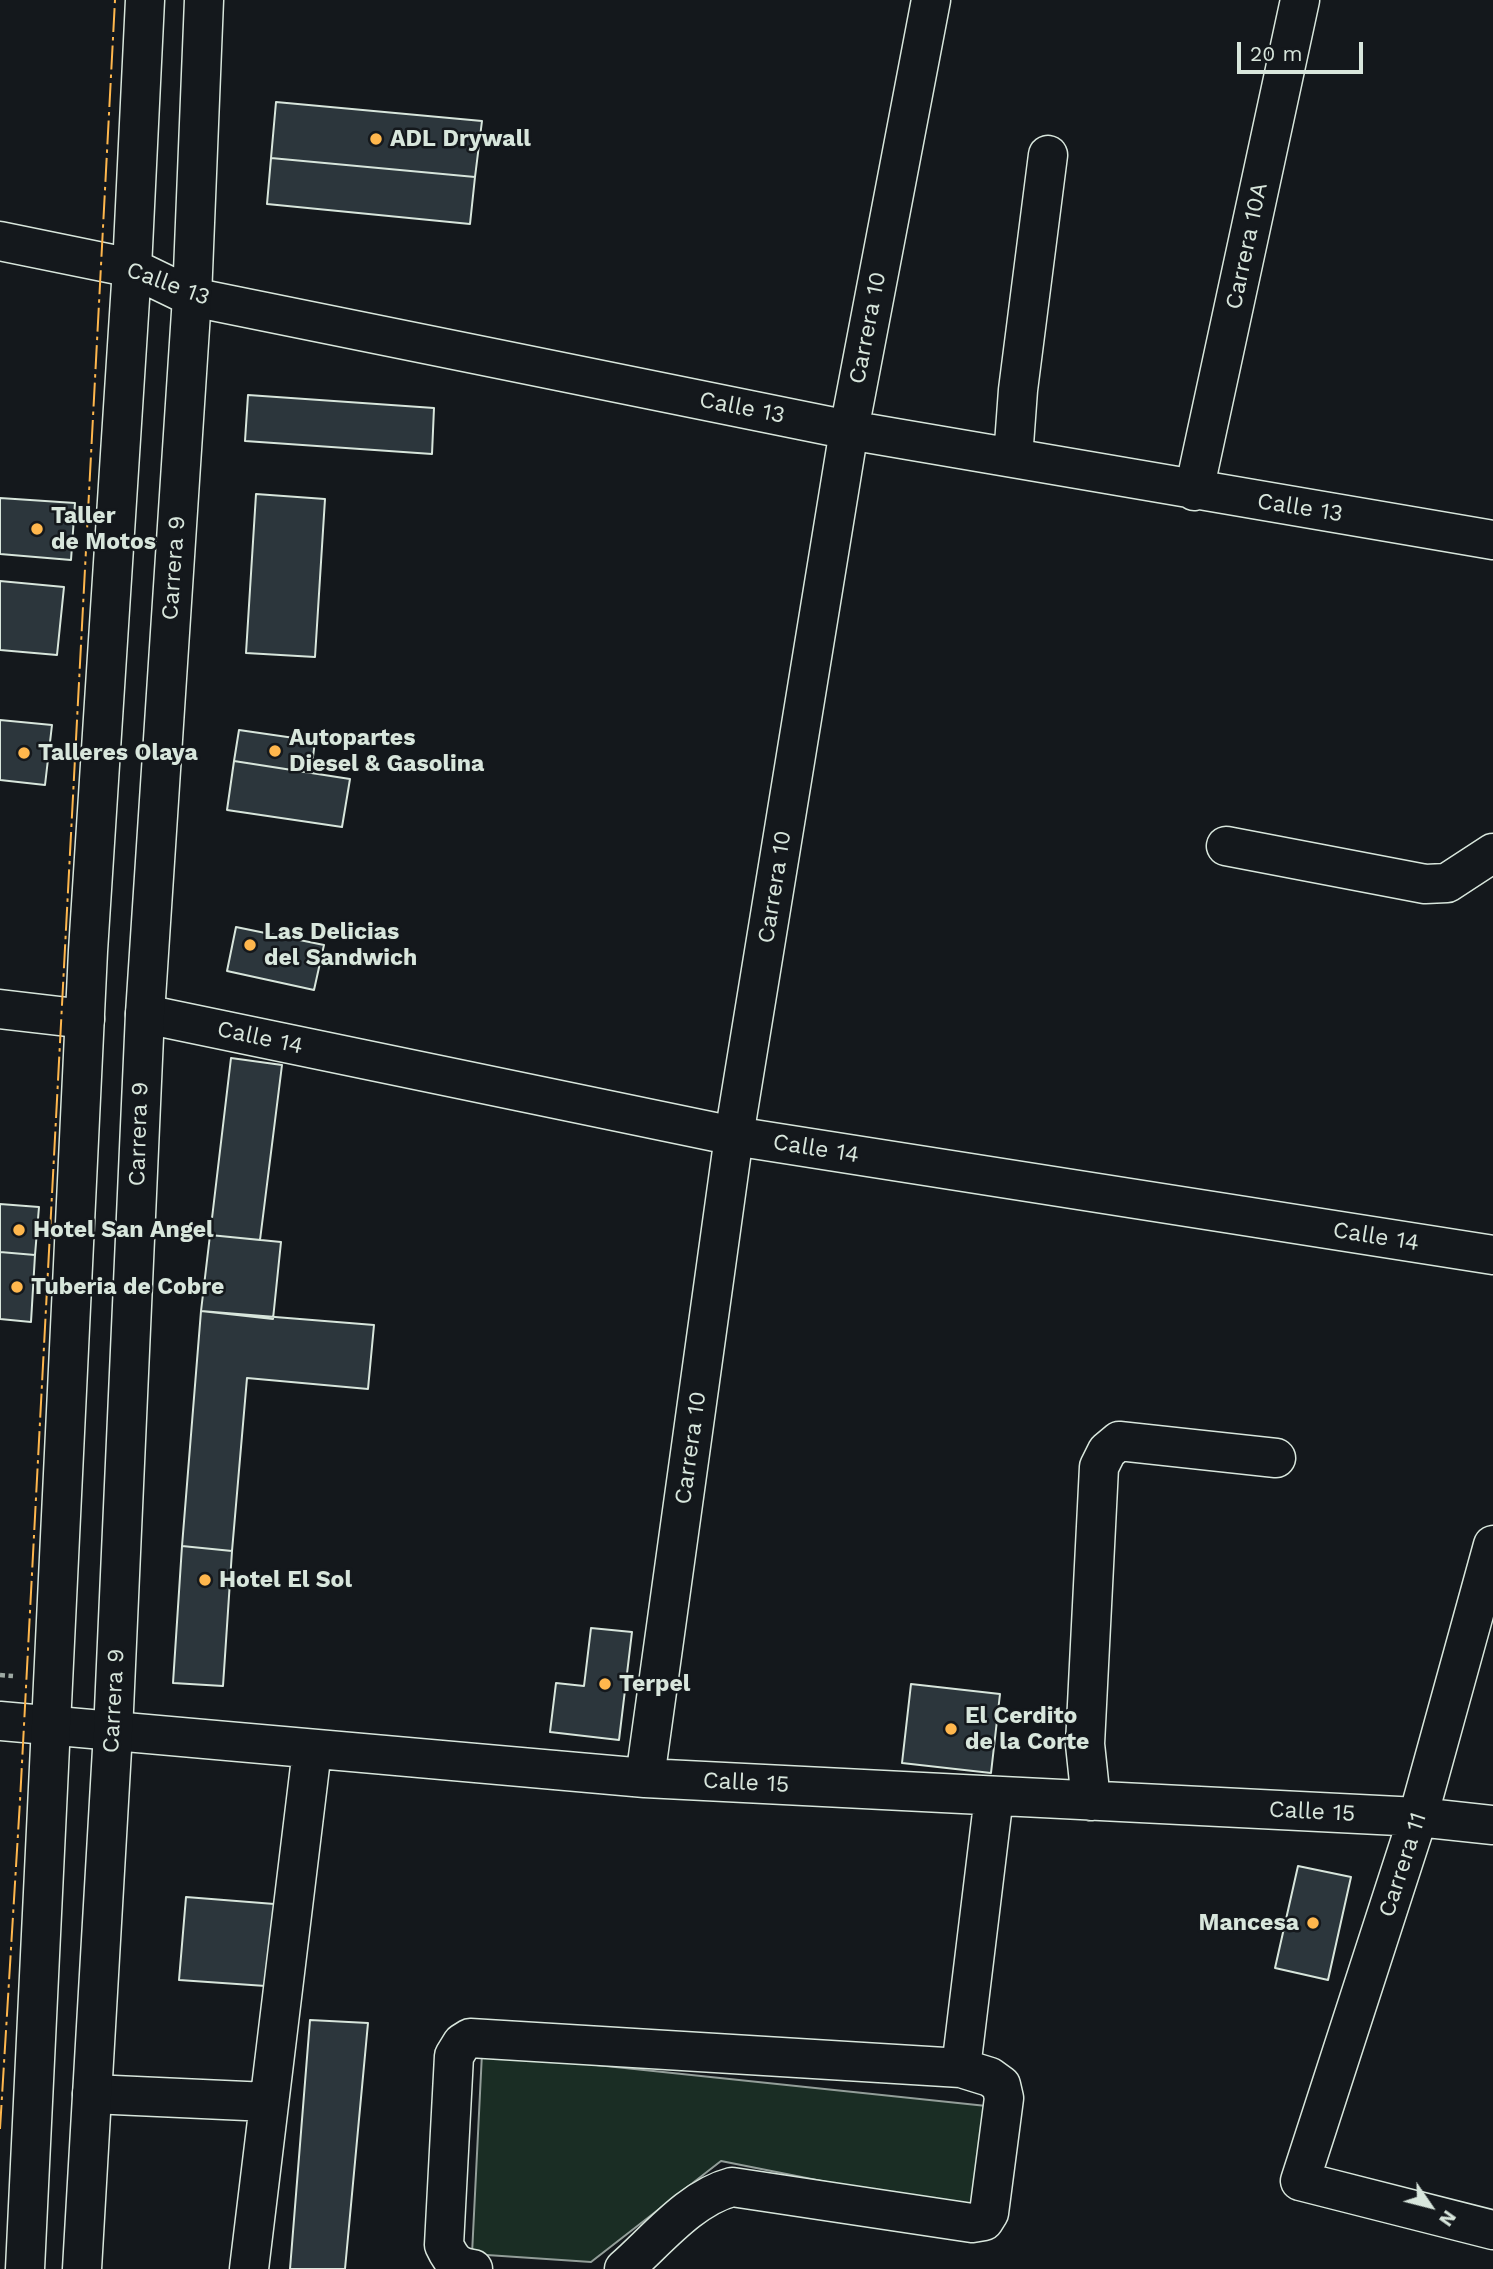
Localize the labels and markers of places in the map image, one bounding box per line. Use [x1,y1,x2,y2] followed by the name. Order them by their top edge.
[390,125,531,153] place label: ADL Drywall
[368,131,384,147] marker: ADL Drywall
[51,502,156,556] place label: Taller de Motos
[29,521,45,537] marker: Taller de Motos
[289,724,484,778] place label: Autopartes Diesel & Gasolina
[38,739,198,767] place label: Talleres Olaya
[267,743,283,759] marker: Autopartes Diesel & Gasolina
[16,745,32,761] marker: Talleres Olaya
[264,918,417,972] place label: Las Delicias del Sandwich
[242,937,258,953] marker: Las Delicias del Sandwich
[33,1216,214,1244] place label: Hotel San Angel
[11,1222,27,1238] marker: Hotel San Angel
[31,1273,224,1301] place label: Tuberia de Cobre
[9,1279,25,1295] marker: Tuberia de Cobre
[219,1566,352,1594] place label: Hotel El Sol
[197,1572,213,1588] marker: Hotel El Sol
[619,1670,690,1698] place label: Terpel
[597,1676,613,1692] marker: Terpel
[965,1702,1089,1756] place label: El Cerdito de la Corte
[943,1721,959,1737] marker: El Cerdito de la Corte
[1199,1909,1299,1937] place label: Mancesa
[1305,1915,1321,1931] marker: Mancesa

